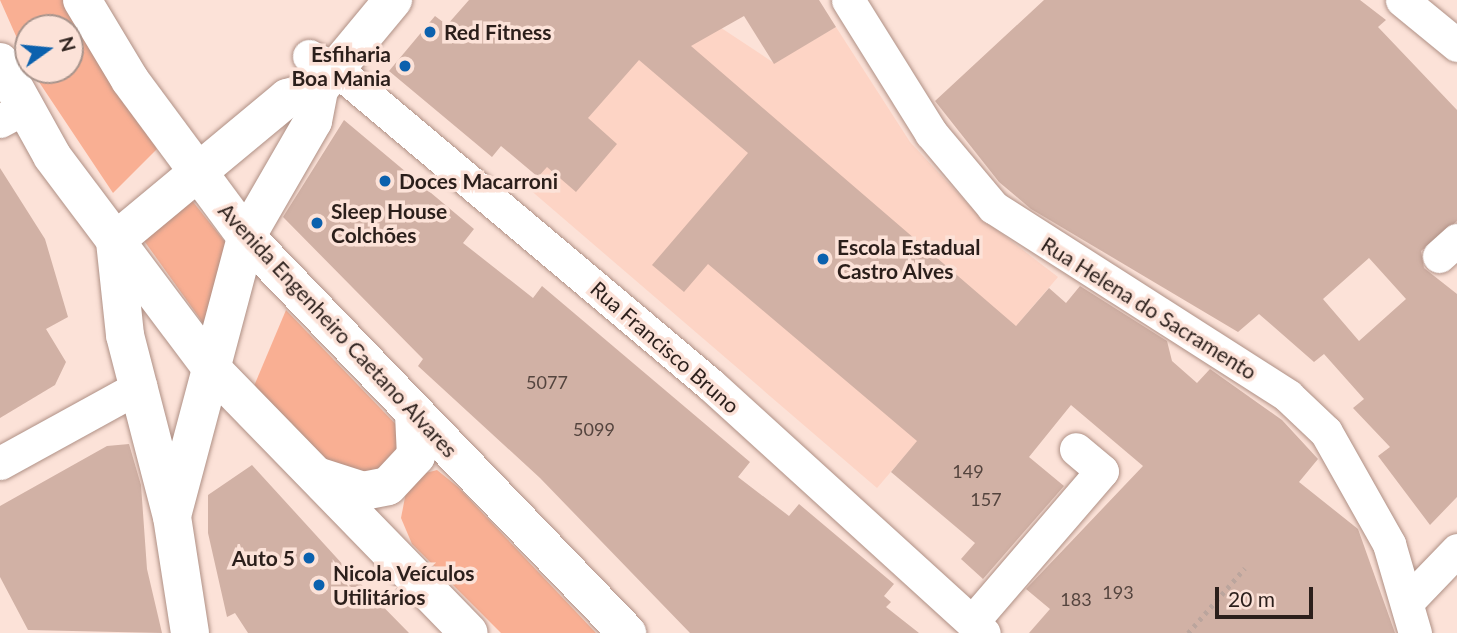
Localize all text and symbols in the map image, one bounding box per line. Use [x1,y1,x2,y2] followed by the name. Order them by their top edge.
[14,14,84,84] north arrow
[444,19,552,45] place label: Red Fitness
[422,24,438,40] marker: Red Fitness
[55,34,81,54] text: N
[291,41,391,91] place label: Esfiharia Boa Mania
[397,58,413,74] marker: Esfiharia Boa Mania
[399,168,558,194] place label: Doces Macarroni
[377,173,393,189] marker: Doces Macarroni
[213,198,463,462] street label: Avenida Engenheiro Caetano Alvares
[331,198,447,248] place label: Sleep House Colchões
[309,215,325,231] marker: Sleep House Colchões
[1037,231,1261,385] street label: Rua Helena do Sacramento
[837,234,980,284] place label: Escola Estadual Castro Alves
[815,251,831,267] marker: Escola Estadual Castro Alves
[586,276,744,418] street label: Rua Francisco Bruno
[526,371,568,393] house number: 5077
[573,418,615,440] house number: 5099
[952,460,984,482] house number: 149
[970,488,1002,510] house number: 157
[232,545,295,571] place label: Auto 5
[301,550,317,566] marker: Auto 5
[333,560,475,610] place label: Nicola Veículos Utilitários
[1219,574,1317,618] scale bar
[311,577,327,593] marker: Nicola Veículos Utilitários
[1102,581,1134,603] house number: 193
[1228,586,1275,611] text: 20 m
[1060,588,1092,610] house number: 183

